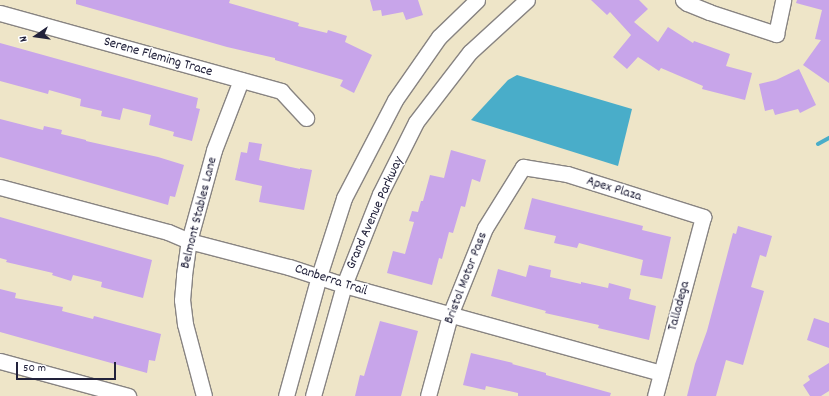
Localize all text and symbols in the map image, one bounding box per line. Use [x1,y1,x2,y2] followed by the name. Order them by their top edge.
[16,16,56,56] north arrow
[102,33,214,81] street label: Serene Fleming Trace
[16,34,33,43] text: N
[343,154,407,272] street label: Grand Avenue Parkway
[177,156,221,270] street label: Belmont Stables Lane
[584,173,644,205] street label: Apex Plaza
[441,230,491,326] street label: Bristol Motor Pass
[292,260,370,300] street label: Canberra Trail
[664,279,694,333] street label: Talladega
[18,354,118,380] scale bar
[23,360,46,377] text: 50 m

